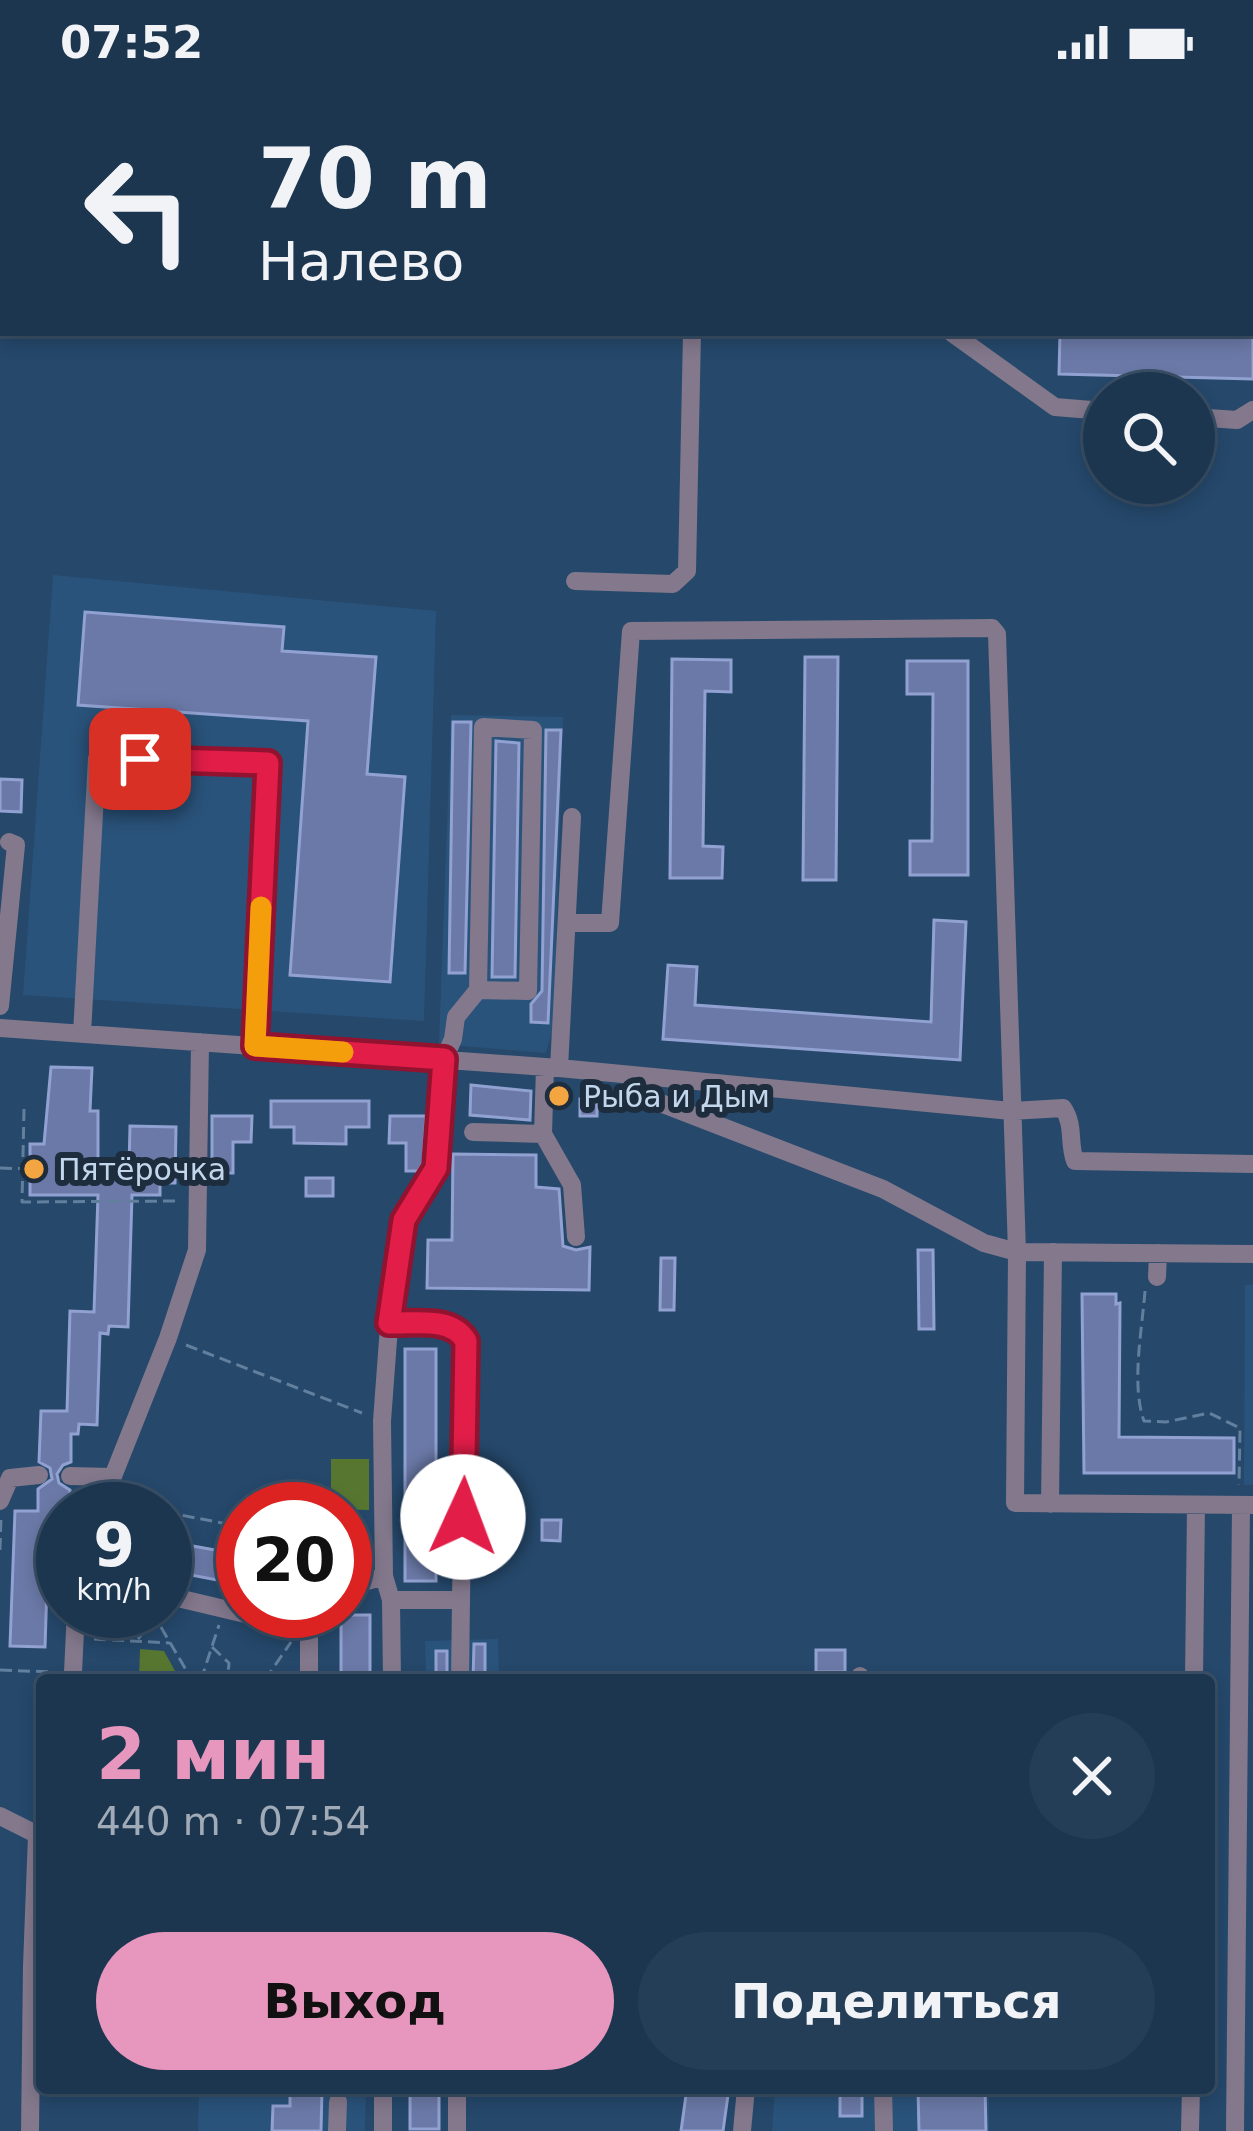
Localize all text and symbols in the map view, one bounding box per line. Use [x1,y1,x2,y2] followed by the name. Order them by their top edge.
[60,16,203,69] text: 07:52
[258,130,492,228] text: 70 m
[60,132,216,288] icon: left
[258,230,464,293] text: Налево
[1083,372,1215,504] map controls
[1083,372,1215,504] button: search
[89,708,191,810] pin
[107,726,173,792] icon: arrive
[583,1079,770,1114] place label: Рыба и Дым
[546,1083,572,1109] marker: Рыба и Дым
[58,1152,226,1187] place label: Пятёрочка
[21,1156,47,1182] marker: Пятёрочка
[400,1454,526,1580] position arrow
[216,1482,372,1638] speed limit sign: 20
[93,1510,135,1580] text: 9
[76,1572,152,1607] text: km/h
[96,1712,330,1796] text: 2 мин
[1029,1713,1155,1839] button: close
[96,1799,370,1844] text: 440 m · 07:54
[96,1932,614,2070] button: Выход
[638,1932,1155,2070] button: Поделиться

